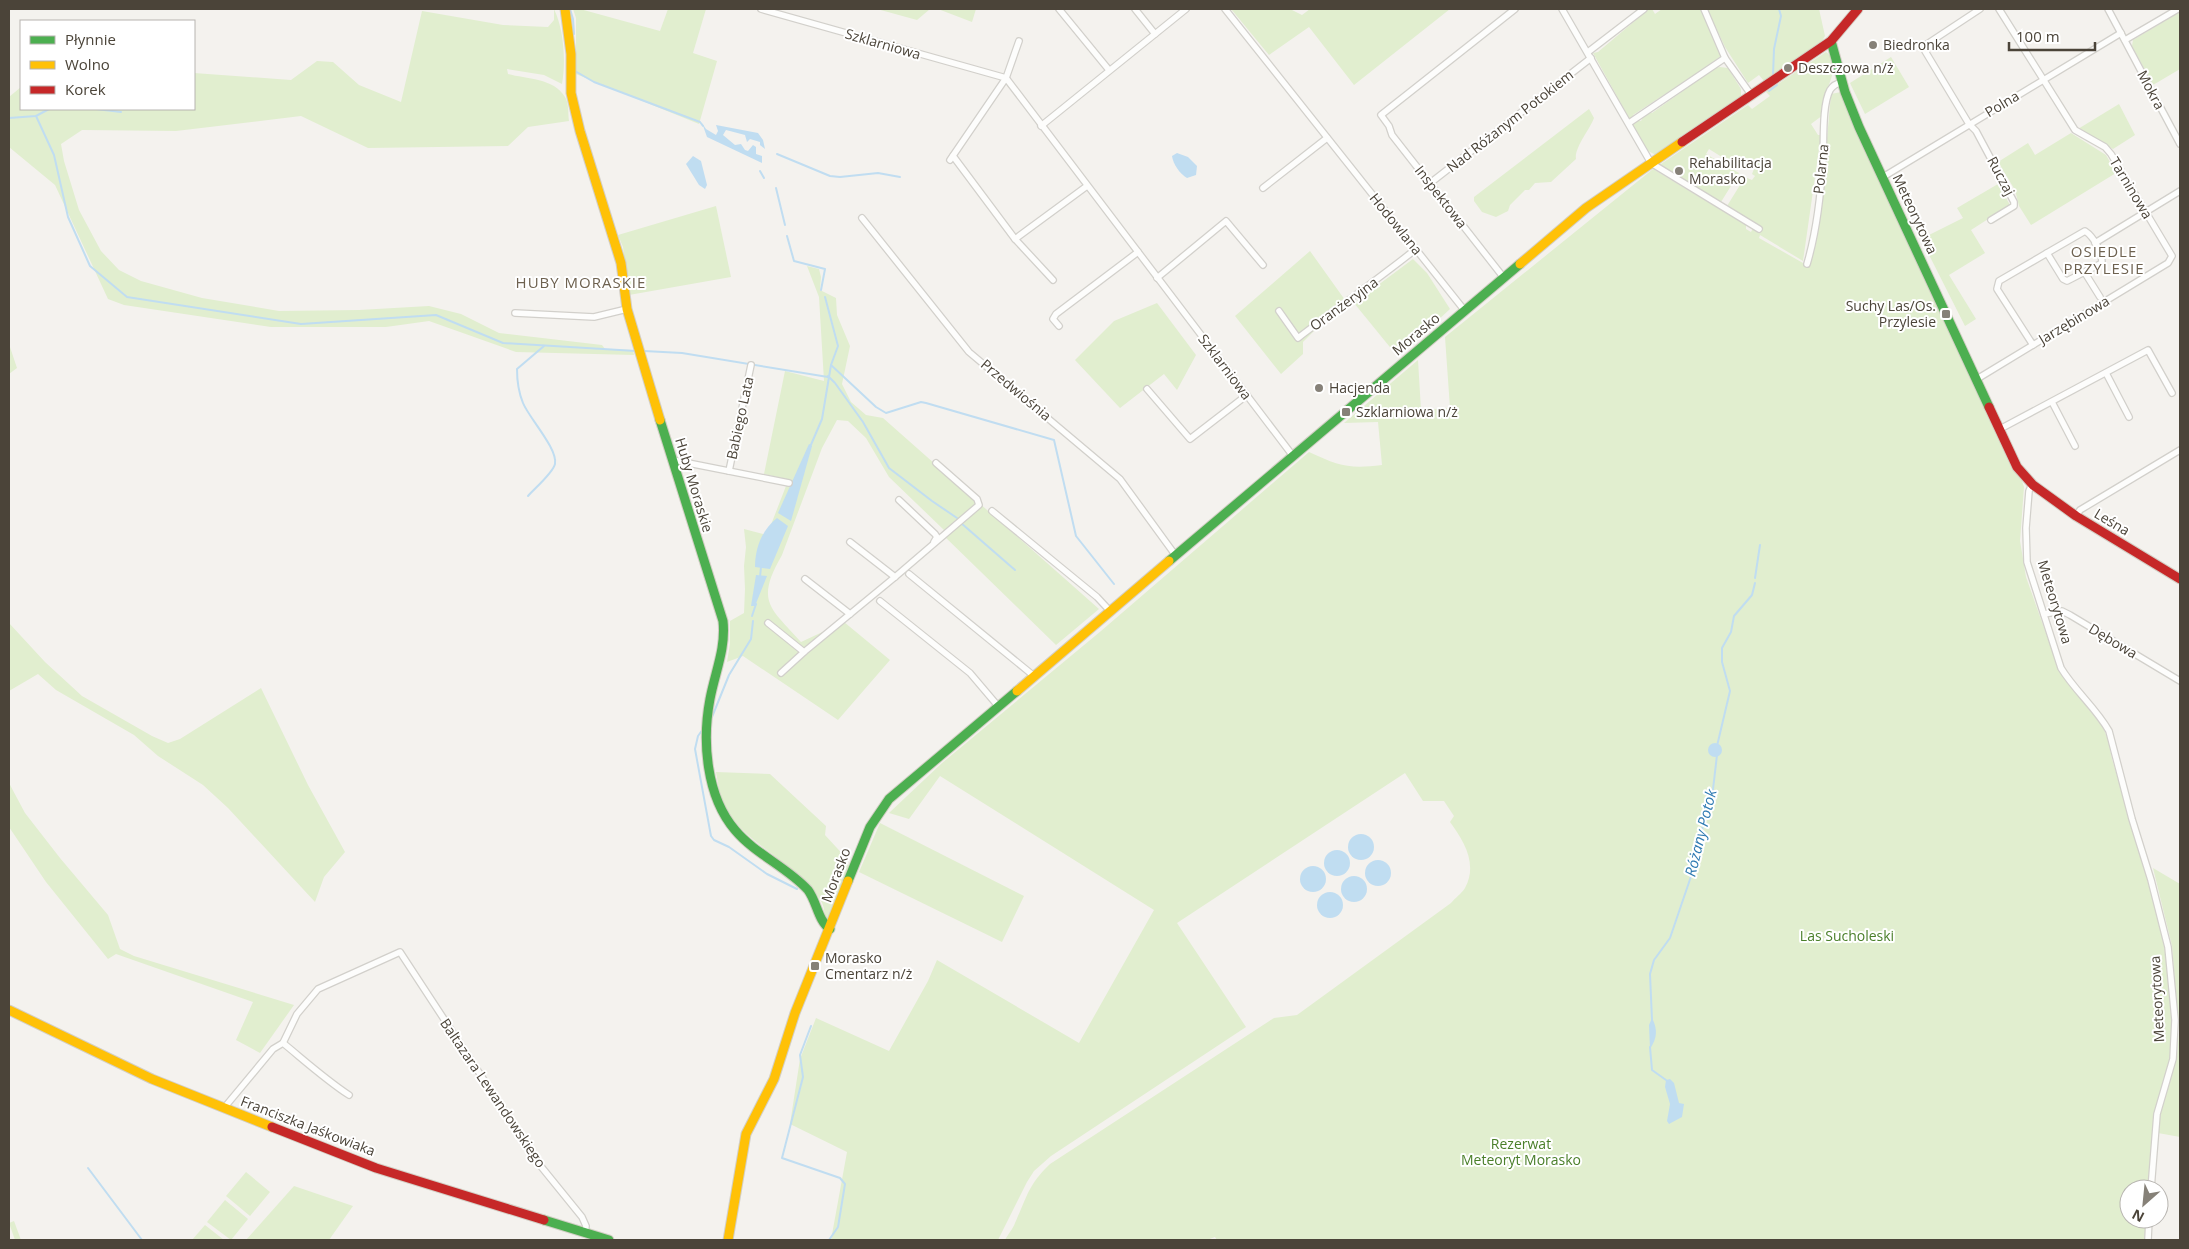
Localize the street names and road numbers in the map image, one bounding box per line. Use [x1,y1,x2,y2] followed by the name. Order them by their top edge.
[843,24,923,63] street label: Szklarniowa
[1442,65,1577,176] street label: Nad Różanym Potokiem
[2133,67,2170,113] street label: Mokra
[1981,86,2022,121] street label: Polna
[1808,143,1833,195] street label: Polarna
[1983,153,2020,199] street label: Ruczaj
[2106,153,2157,222] street label: Tarninowa
[1411,161,1472,232] street label: Inspektowa
[1889,171,1942,257] street label: Meteorytowa
[1366,189,1427,259] street label: Hodowlana
[1306,272,1382,335] street label: Oranżeryjna
[2033,291,2113,349] street label: Jarzębinowa
[1388,308,1444,359] street label: Morasko
[1194,330,1256,403] street label: Szklarniowa
[977,355,1056,425] street label: Przedwiośnia
[721,375,758,461] street label: Babiego Lata
[671,435,718,535] street label: Huby Moraskie
[2091,504,2134,540] street label: Leśna
[2034,558,2077,646] street label: Meteorytowa
[2085,619,2141,663] street label: Dębowa
[816,845,855,905] street label: Morasko
[2145,955,2168,1043] street label: Meteorytowa
[436,1014,551,1171] street label: Baltazara Lewandowskiego
[238,1091,378,1160] street label: Franciszka Jaśkowiaka

